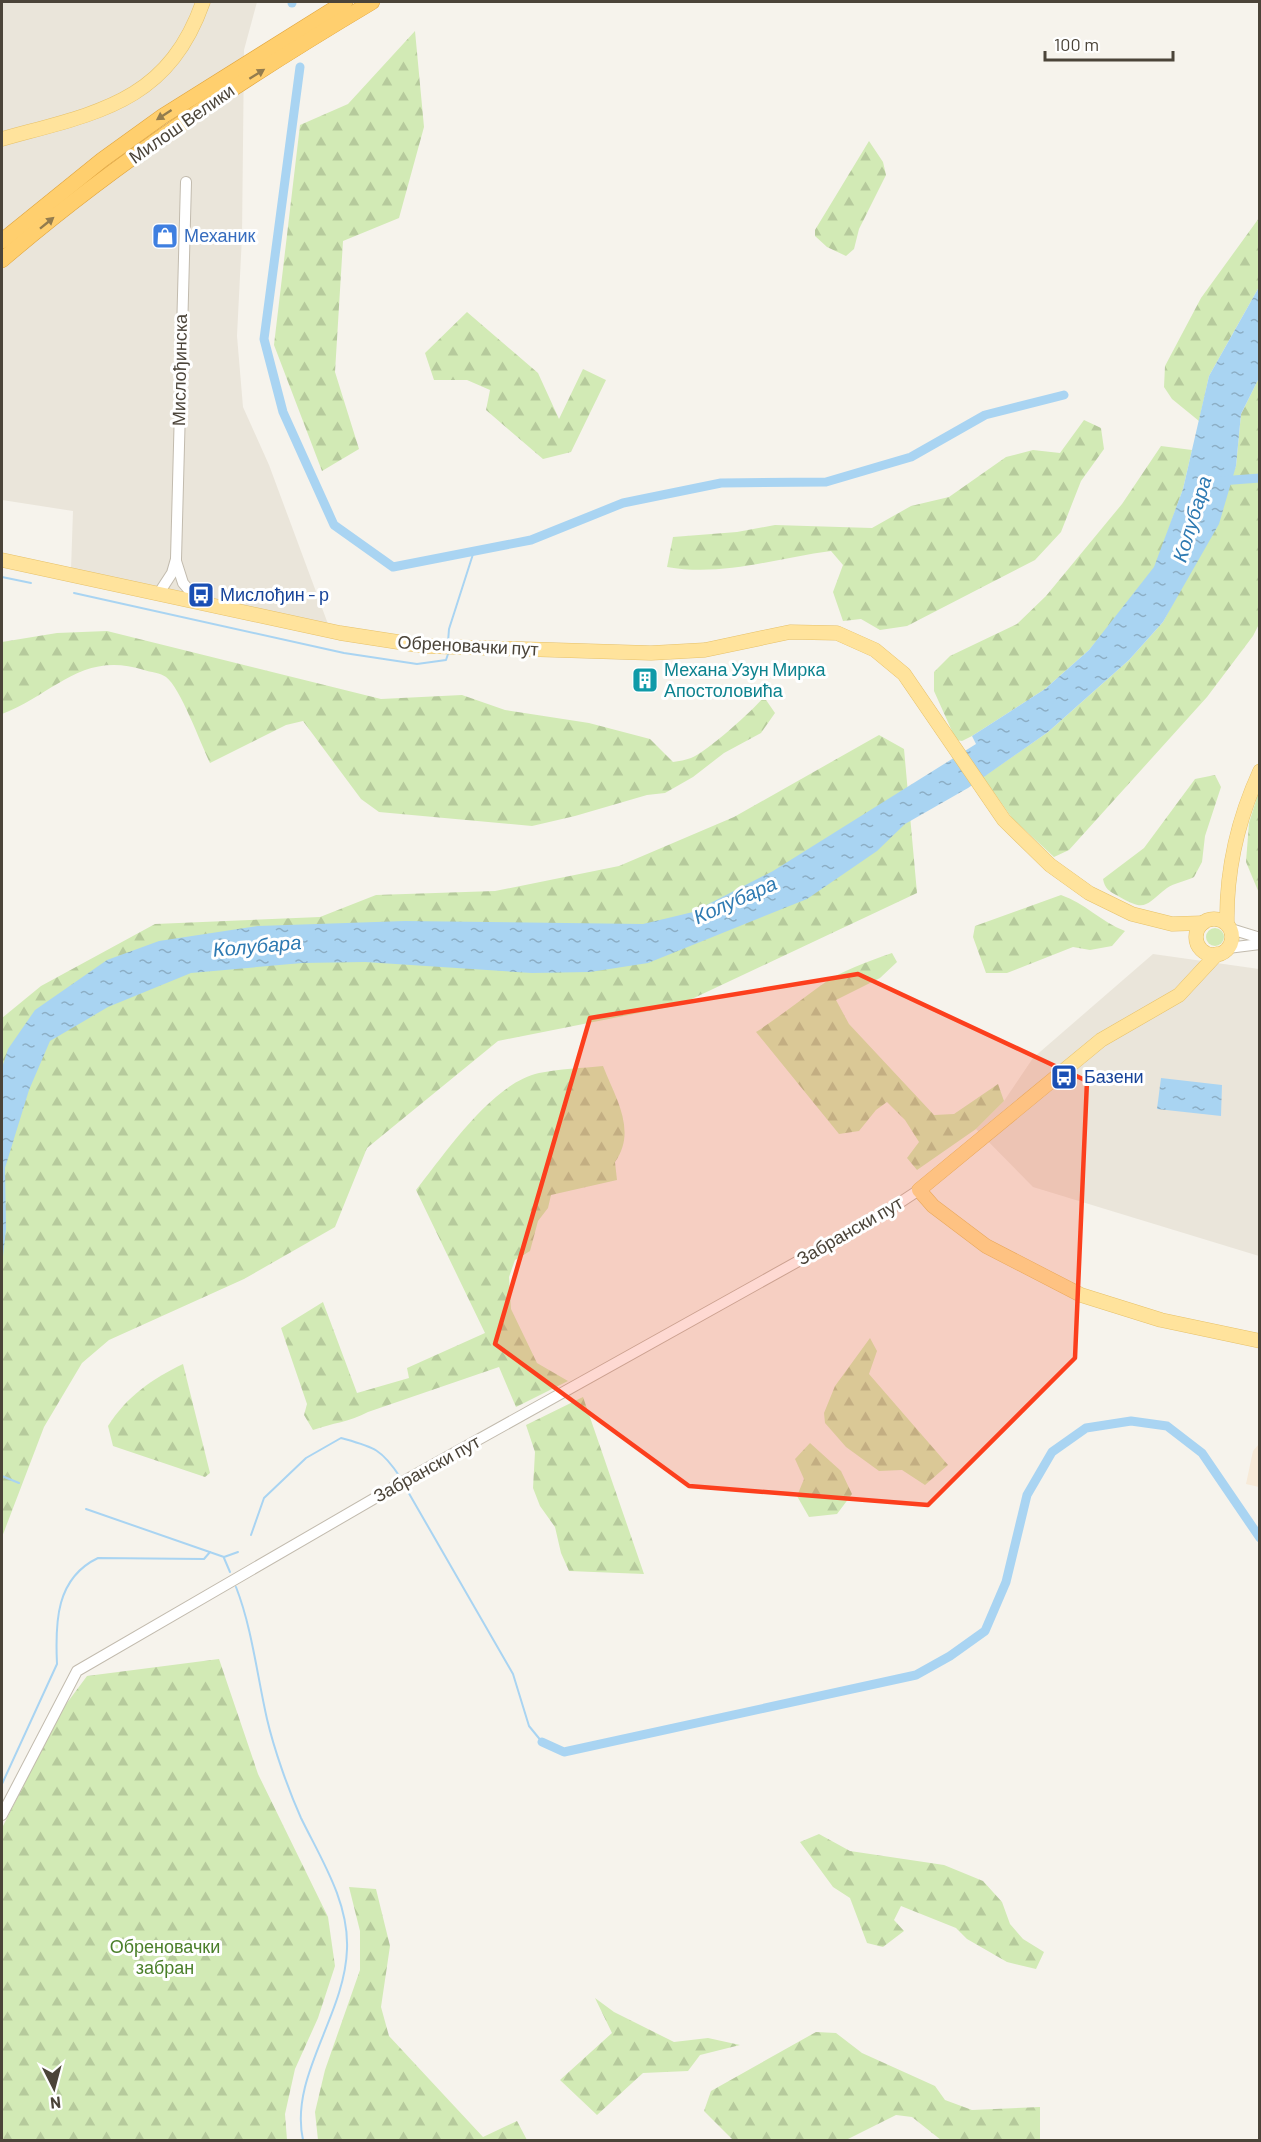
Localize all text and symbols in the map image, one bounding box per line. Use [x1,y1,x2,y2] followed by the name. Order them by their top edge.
[1045,24,1172,62] scale bar
[1054,33,1099,55] text: 100 m
[249,68,265,79] one-way arrow
[124,79,238,168] street label: Милош Велики
[156,110,173,121] one-way arrow
[39,217,54,230] one-way arrow
[150,221,180,251] shop icon: Механик
[184,224,256,246] place label: Механик
[167,313,191,426] street label: Мислођинска
[1167,473,1215,565] water label: Колубара
[186,580,216,610] bus stop icon: Мислођин - р
[220,583,329,605] place label: Мислођин - р
[397,630,539,660] street label: Обреновачки пут
[664,658,827,701] place label: Механа Узун Мирка Апостоловића
[630,665,660,695] building icon: Механа Узун Мирка Апостоловића
[689,870,780,928] water label: Колубара
[212,929,302,961] water label: Колубара
[1049,1062,1079,1092] bus stop icon: Базени
[1084,1065,1144,1087] place label: Базени
[793,1191,906,1269] street label: Забрански пут
[369,1430,484,1507] street label: Забрански пут
[110,1935,220,1978] park label: Обреновачки забран
[24,2058,84,2118] north arrow
[49,2093,62,2113] text: N

